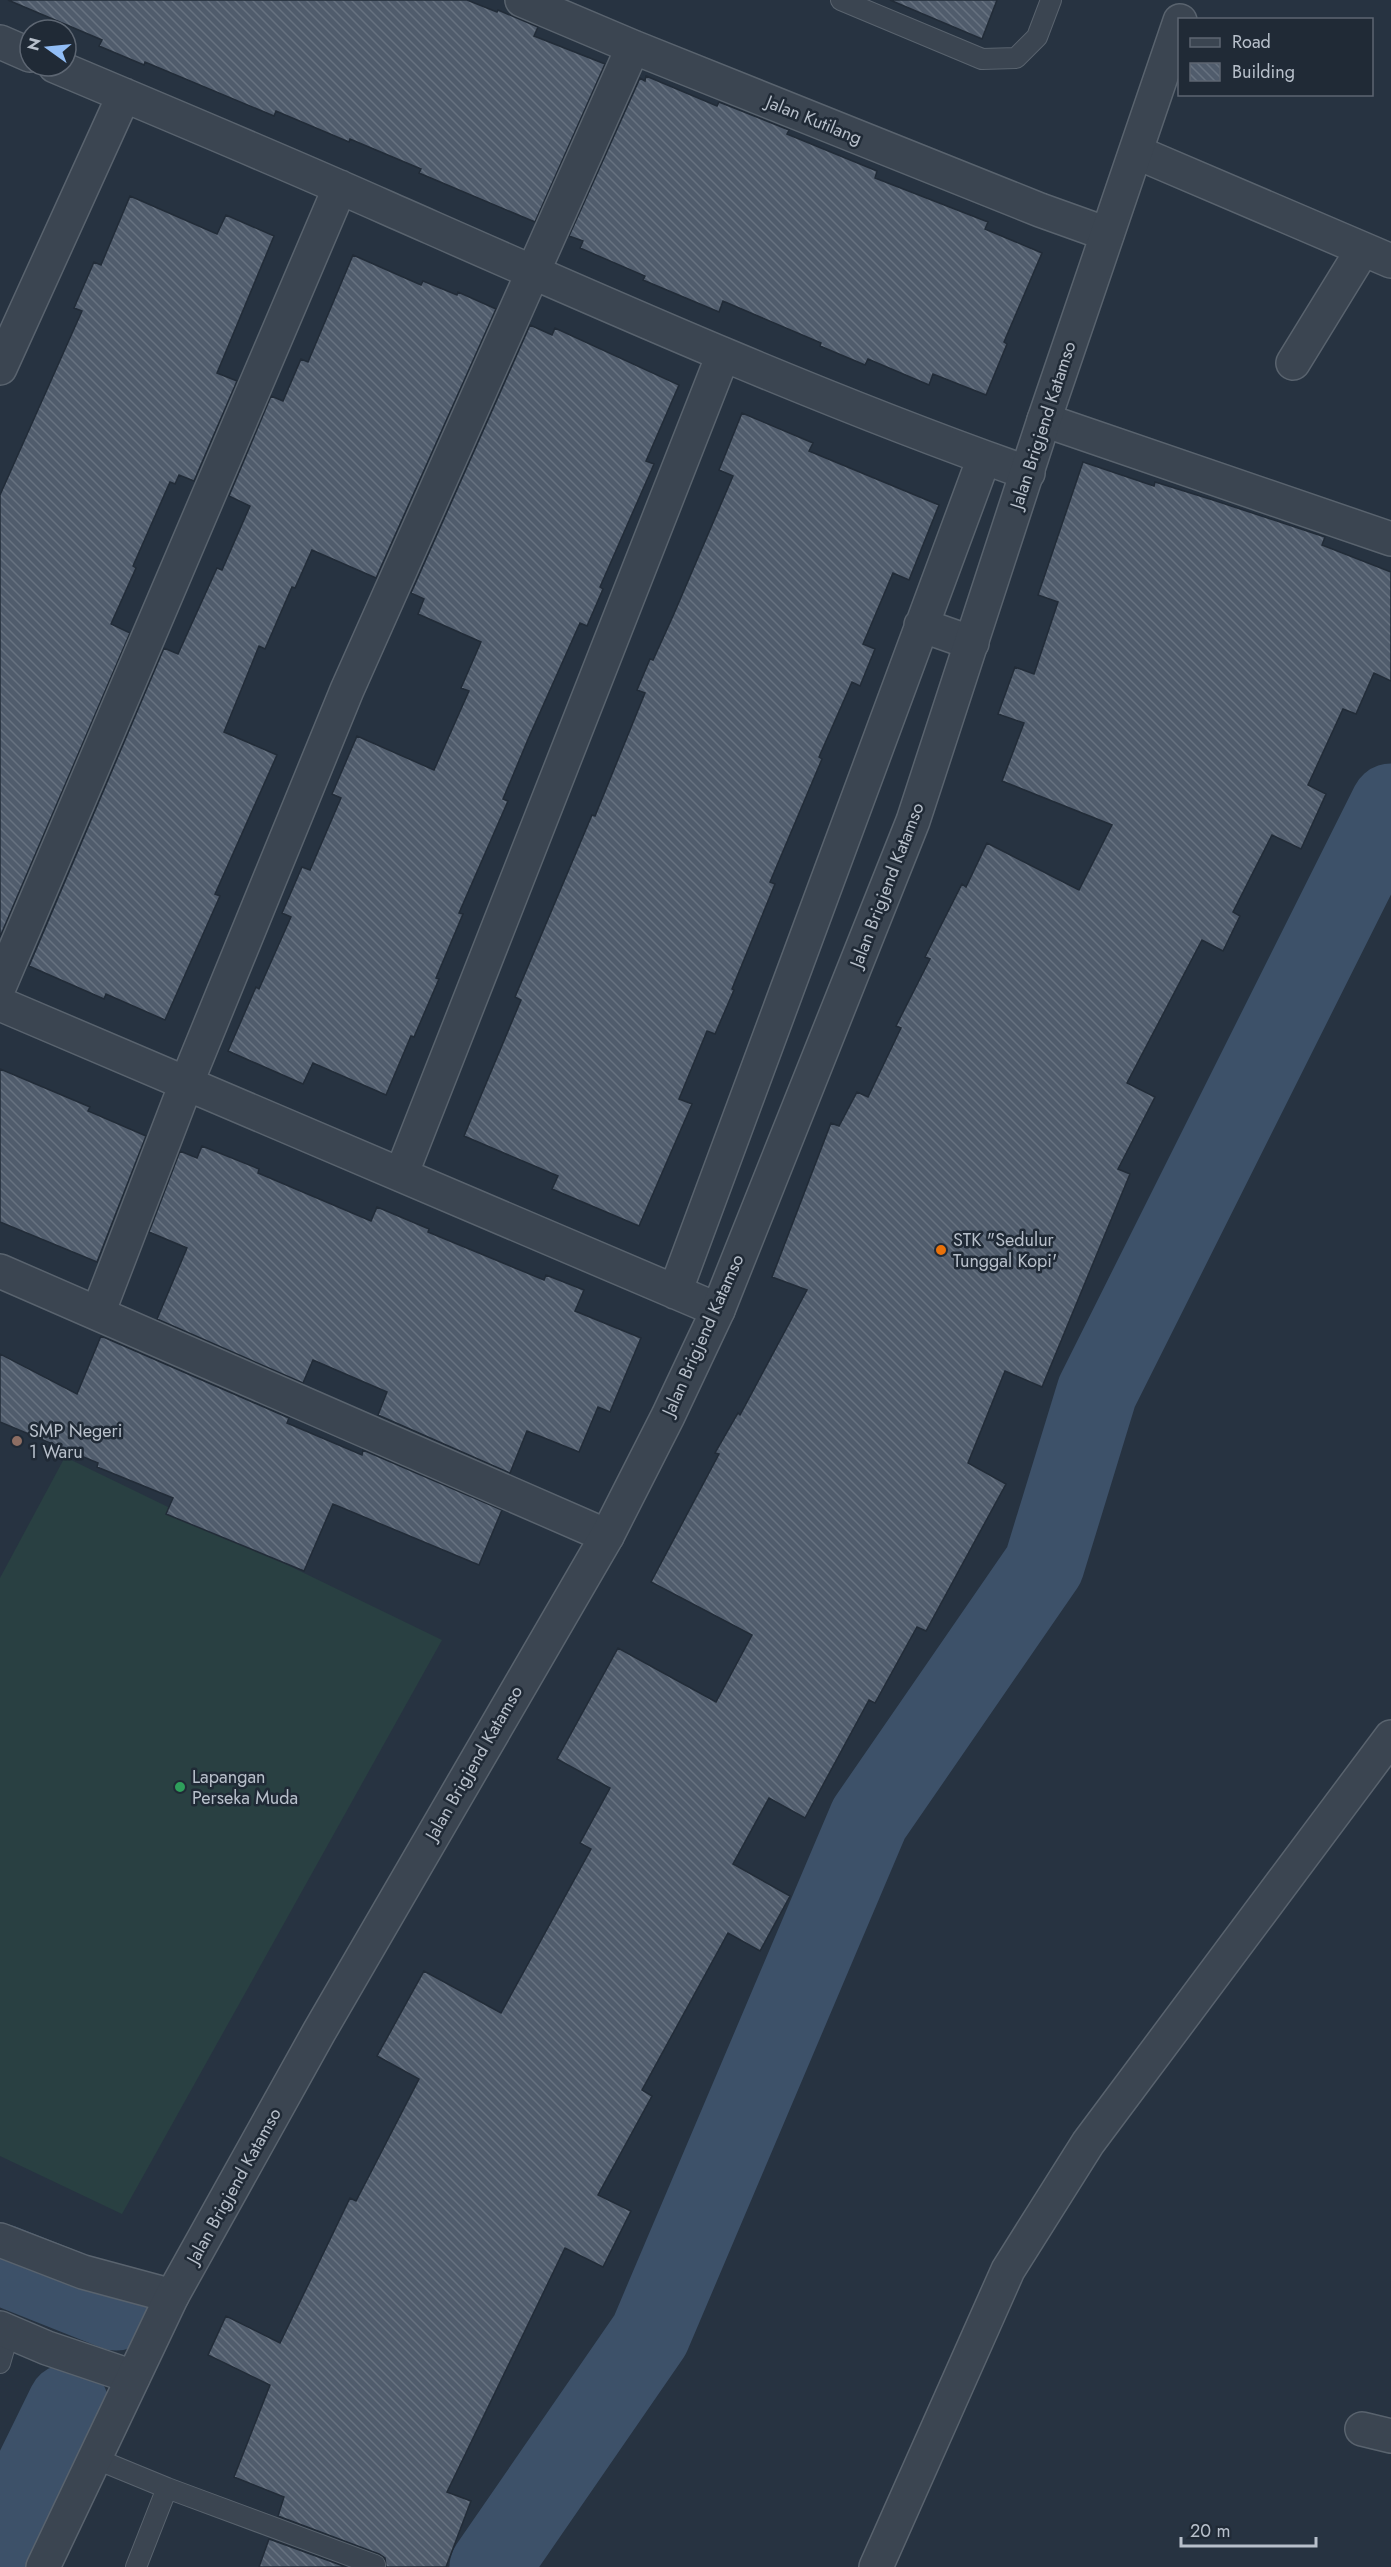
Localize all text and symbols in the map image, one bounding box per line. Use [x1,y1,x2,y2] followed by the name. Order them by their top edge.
[18,18,78,78] north arrow
[1178,18,1373,96] legend
[1232,29,1271,55] text: Road
[21,35,47,53] text: N
[1232,59,1295,85] text: Building
[760,88,866,151] street label: Jalan Kutilang
[1003,338,1082,514] street label: Jalan Brigjend Katamso
[843,799,930,973] street label: Jalan Brigjend Katamso
[953,1227,1057,1274] place label: STK "Sedulur Tunggal Kopi'
[934,1243,948,1257] marker: STK "Sedulur Tunggal Kopi'
[655,1250,750,1422] street label: Jalan Brigjend Katamso
[29,1418,122,1465] place label: SMP Negeri 1 Waru
[10,1434,24,1448] marker: SMP Negeri 1 Waru
[418,1681,529,1847] street label: Jalan Brigjend Katamso
[192,1764,298,1811] place label: Lapangan Perseka Muda
[173,1780,187,1794] marker: Lapangan Perseka Muda
[179,2103,288,2270] street label: Jalan Brigjend Katamso
[1181,2510,1316,2548] scale bar
[1190,2518,1230,2544] text: 20 m

